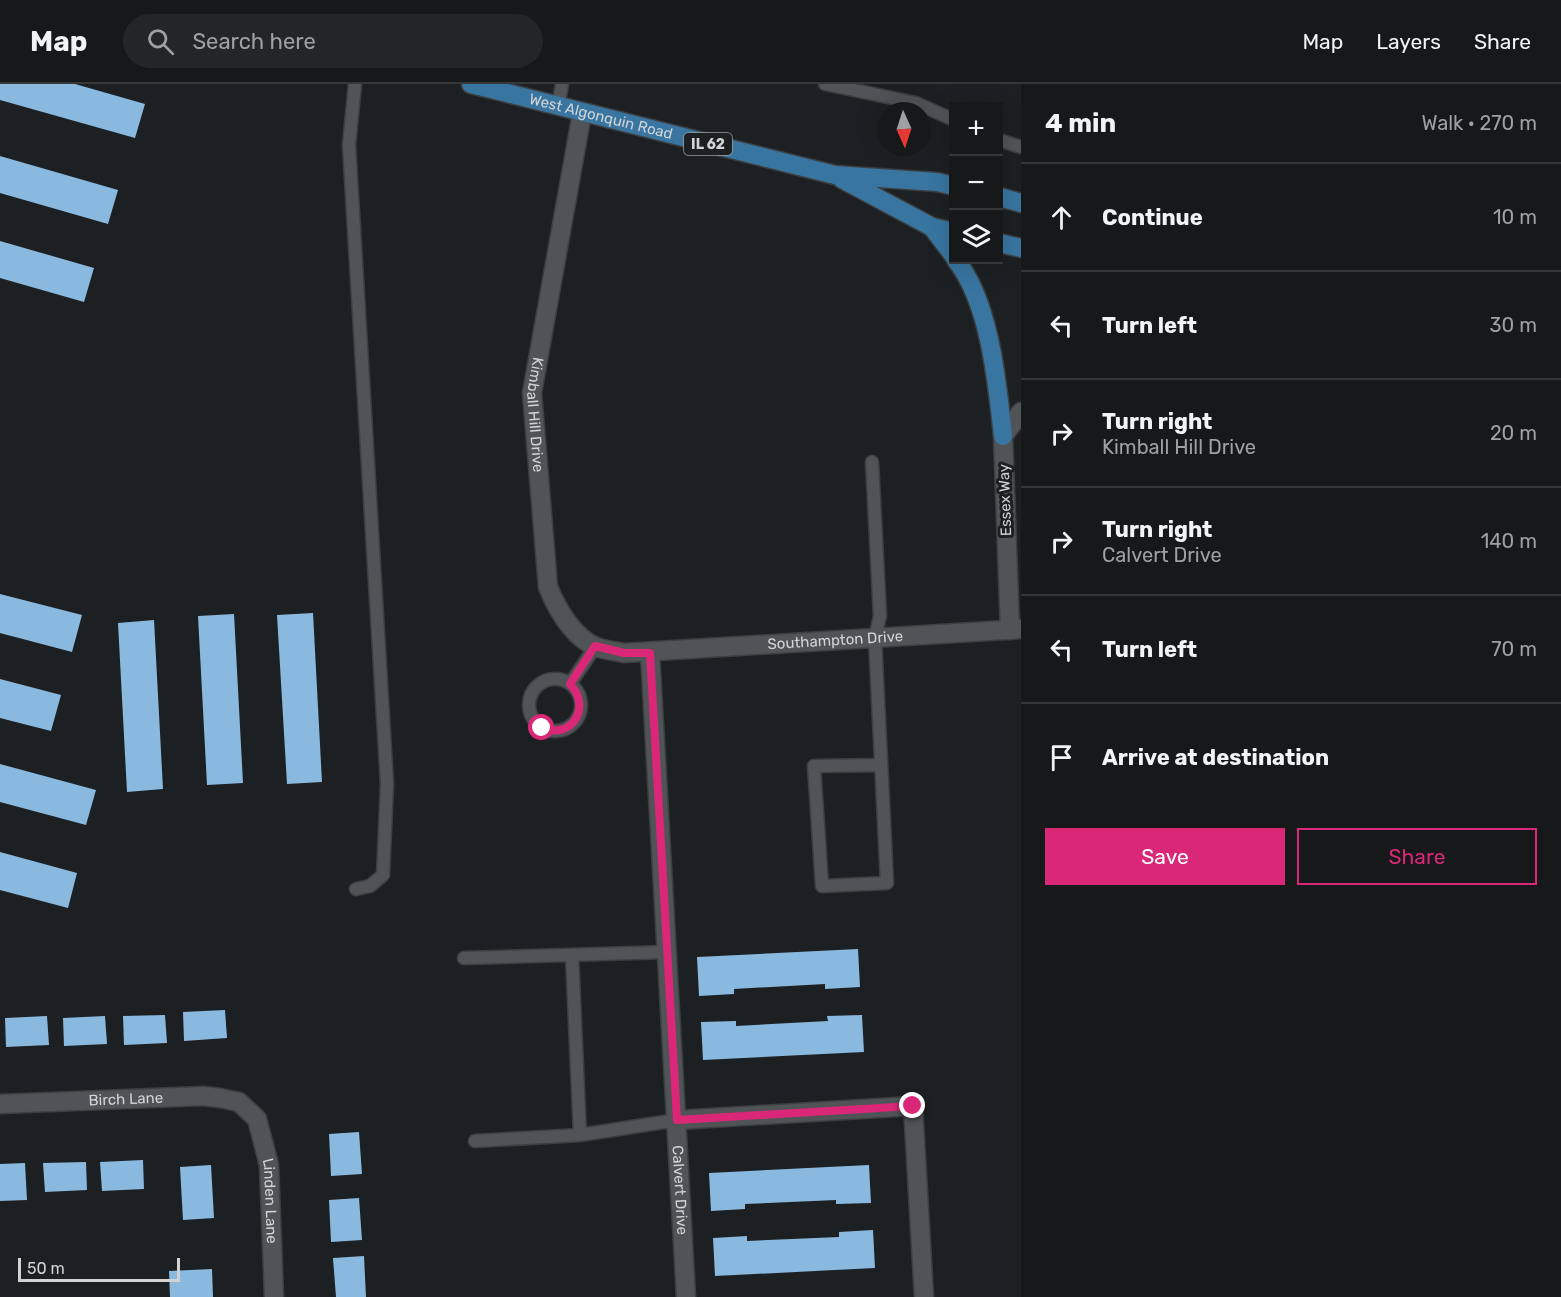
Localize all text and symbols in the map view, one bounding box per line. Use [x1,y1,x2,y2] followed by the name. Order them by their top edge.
[123,14,543,68] search box
[30,25,87,58] text: Map
[144,25,177,58] icon: search
[192,28,316,55] text: Search here
[1302,29,1343,54] text: Map
[1376,29,1441,54] text: Layers
[1474,29,1531,54] text: Share
[527,90,675,143] street label: West Algonquin Road
[877,102,931,156] north arrow
[949,102,1003,264] map controls
[949,102,1003,156] button: +
[1045,108,1116,139] text: 4 min
[1422,111,1537,135] text: Walk · 270 m
[684,133,732,155] road number: IL 62
[949,156,1003,210] button: −
[1045,201,1078,234] icon: ahead
[1102,204,1203,231] text: Continue
[1493,205,1537,229] text: 10 m
[949,210,1003,264] button: layers
[1045,309,1078,342] icon: left
[1102,312,1197,339] text: Turn left
[1490,313,1537,337] text: 30 m
[523,356,547,473] street label: Kimball Hill Drive
[1102,408,1212,435] text: Turn right
[1045,417,1078,450] icon: right
[1490,421,1537,445] text: 20 m
[1102,435,1256,459] text: Kimball Hill Drive
[995,464,1015,536] street label: Essex Way
[1102,516,1212,543] text: Turn right
[1045,525,1078,558] icon: right
[1481,529,1537,553] text: 140 m
[1102,543,1222,567] text: Calvert Drive
[767,627,904,653] street label: Southampton Drive
[1045,633,1078,666] icon: left
[1102,636,1197,663] text: Turn left
[1491,637,1537,661] text: 70 m
[528,714,554,740] route start
[1045,741,1078,774] icon: arrive
[1102,744,1329,771] text: Arrive at destination
[1045,828,1285,885] button: Save
[1297,828,1537,885] button: Share
[88,1089,164,1109] street label: Birch Lane
[899,1092,925,1118] route end
[669,1145,692,1235] street label: Calvert Drive
[259,1156,281,1244] street label: Linden Lane
[18,1255,180,1282] scale bar
[27,1259,65,1278] text: 50 m

